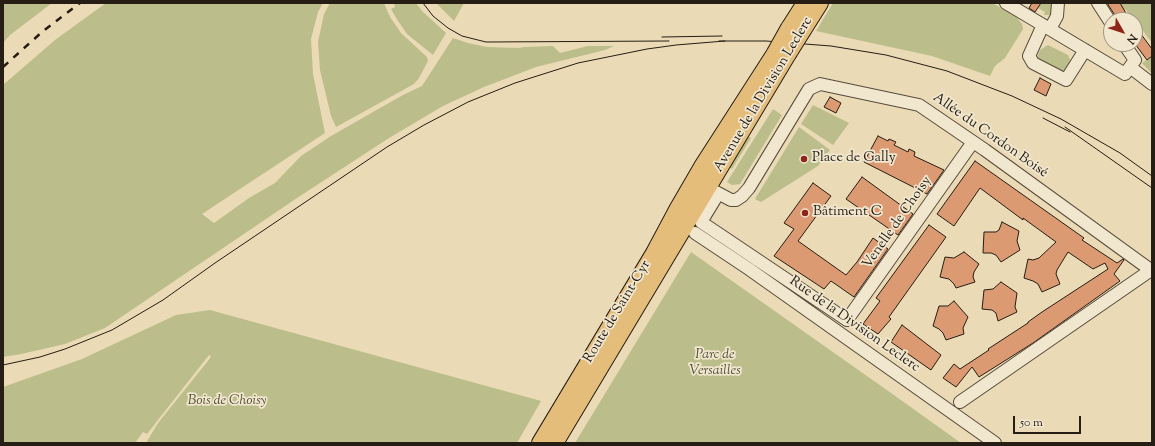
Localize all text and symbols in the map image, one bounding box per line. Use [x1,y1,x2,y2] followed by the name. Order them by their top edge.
[1103,12,1143,52] north arrow
[711,14,817,176] street label: Avenue de la Division Leclerc
[1123,30,1141,47] text: N
[929,90,1051,182] street label: Allée du Cordon Boisé
[812,151,896,167] place label: Place de Gally
[799,154,809,164] marker: Place de Gally
[860,174,936,272] street label: Venelle de Choisy
[813,205,882,221] place label: Bâtiment C
[800,208,810,218] marker: Bâtiment C
[581,258,655,366] street label: Route de Saint-Cyr
[785,274,923,376] street label: Rue de la Division Leclerc
[689,348,741,380] park label: Parc de Versailles
[188,394,266,410] park label: Bois de Choisy
[1015,408,1083,434] scale bar
[1020,414,1043,432] text: 50 m

